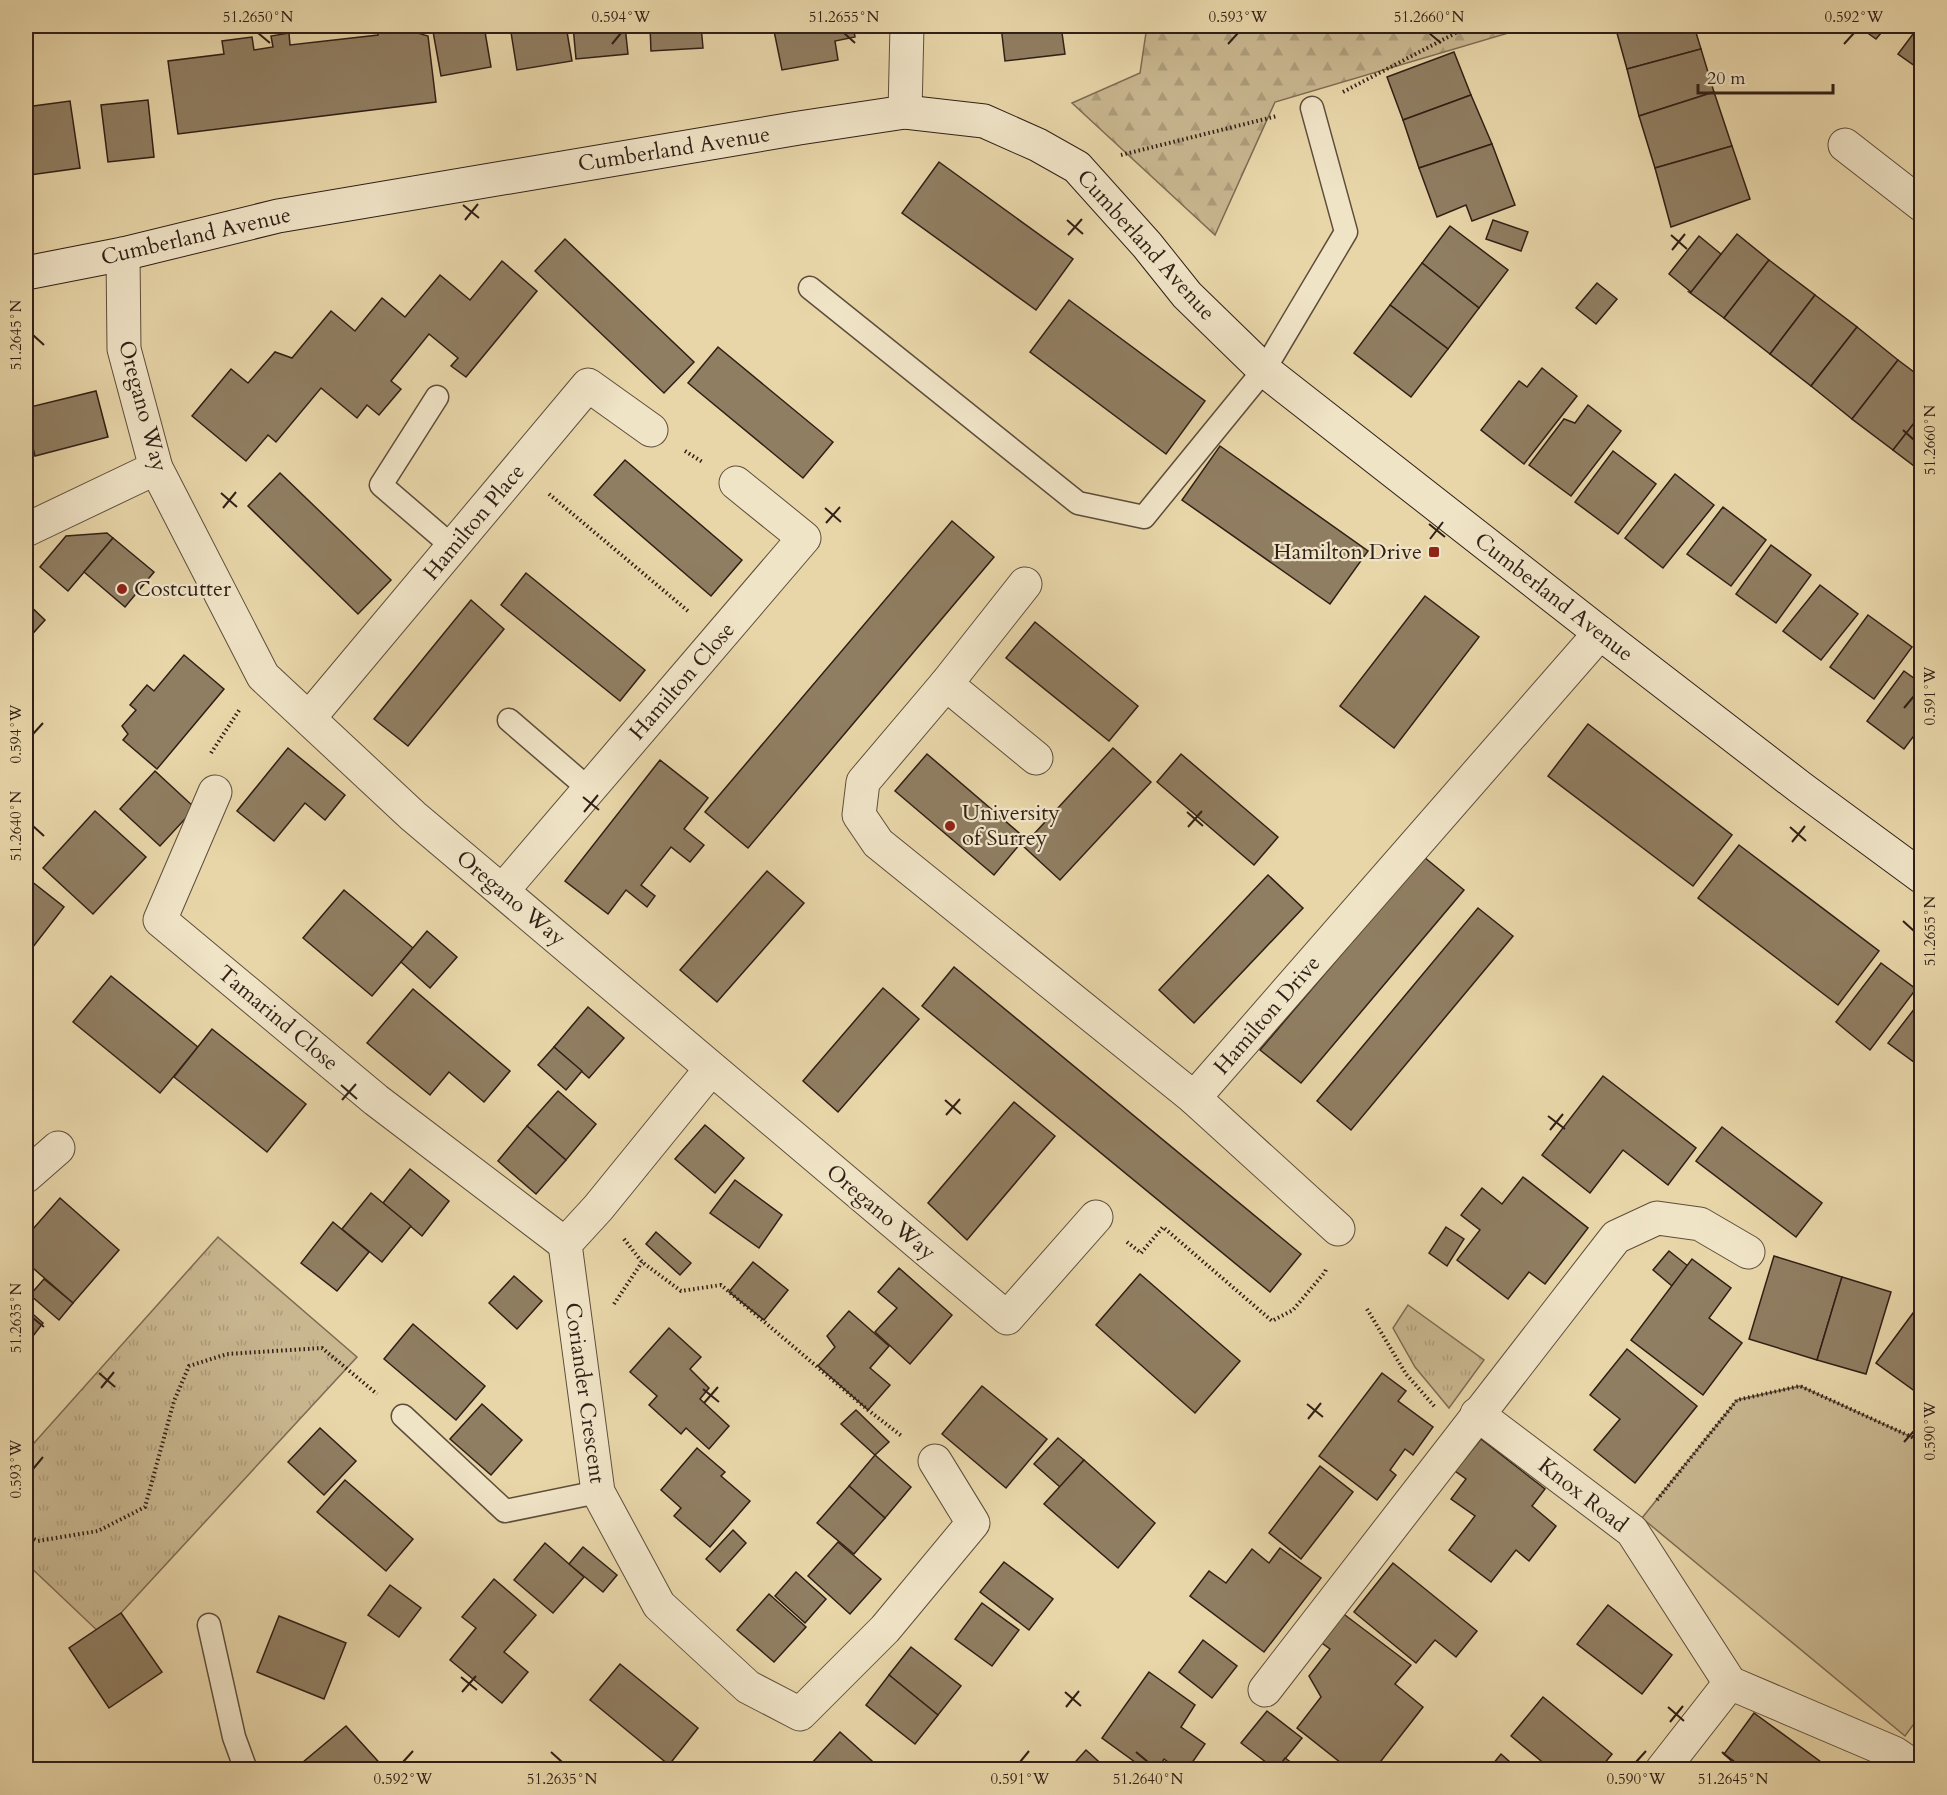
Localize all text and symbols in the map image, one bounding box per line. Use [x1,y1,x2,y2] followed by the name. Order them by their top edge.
[223,7,293,27] text: 51.2650°N
[592,7,651,27] text: 0.594°W
[809,7,879,27] text: 51.2655°N
[1209,7,1268,27] text: 0.593°W
[1394,7,1464,27] text: 51.2660°N
[1825,7,1884,27] text: 0.592°W
[1698,57,1833,95] scale bar
[1707,66,1746,91] text: 20 m
[576,119,772,179] street label: Cumberland Avenue
[1070,163,1222,327] street label: Cumberland Avenue
[98,200,294,272] street label: Cumberland Avenue
[6,300,26,370] text: 51.2645°N
[111,337,175,475] street label: Oregano Way
[1920,405,1940,475] text: 51.2660°N
[416,457,532,587] street label: Hamilton Place
[1468,525,1640,669] street label: Cumberland Avenue
[1273,537,1422,567] place label: Hamilton Drive
[1427,545,1441,559] marker: Hamilton Drive
[134,574,232,604] place label: Costcutter
[115,582,129,596] marker: Costcutter
[622,616,742,746] street label: Hamilton Close
[1920,666,1940,725] text: 0.591°W
[6,704,26,763] text: 0.594°W
[6,791,26,861] text: 51.2640°N
[962,798,1060,853] place label: University of Surrey
[943,819,957,833] marker: University of Surrey
[450,843,572,953] street label: Oregano Way
[1920,896,1940,966] text: 51.2655°N
[1207,949,1327,1081] street label: Hamilton Drive
[211,958,345,1078] street label: Tamarind Close
[820,1157,942,1267] street label: Oregano Way
[6,1283,26,1353] text: 51.2635°N
[557,1301,613,1485] street label: Coriander Crescent
[1920,1401,1940,1460] text: 0.590°W
[6,1439,26,1498] text: 0.593°W
[1532,1451,1634,1540] street label: Knox Road
[374,1769,433,1789] text: 0.592°W
[527,1769,597,1789] text: 51.2635°N
[991,1769,1050,1789] text: 0.591°W
[1113,1769,1183,1789] text: 51.2640°N
[1607,1769,1666,1789] text: 0.590°W
[1698,1769,1768,1789] text: 51.2645°N

